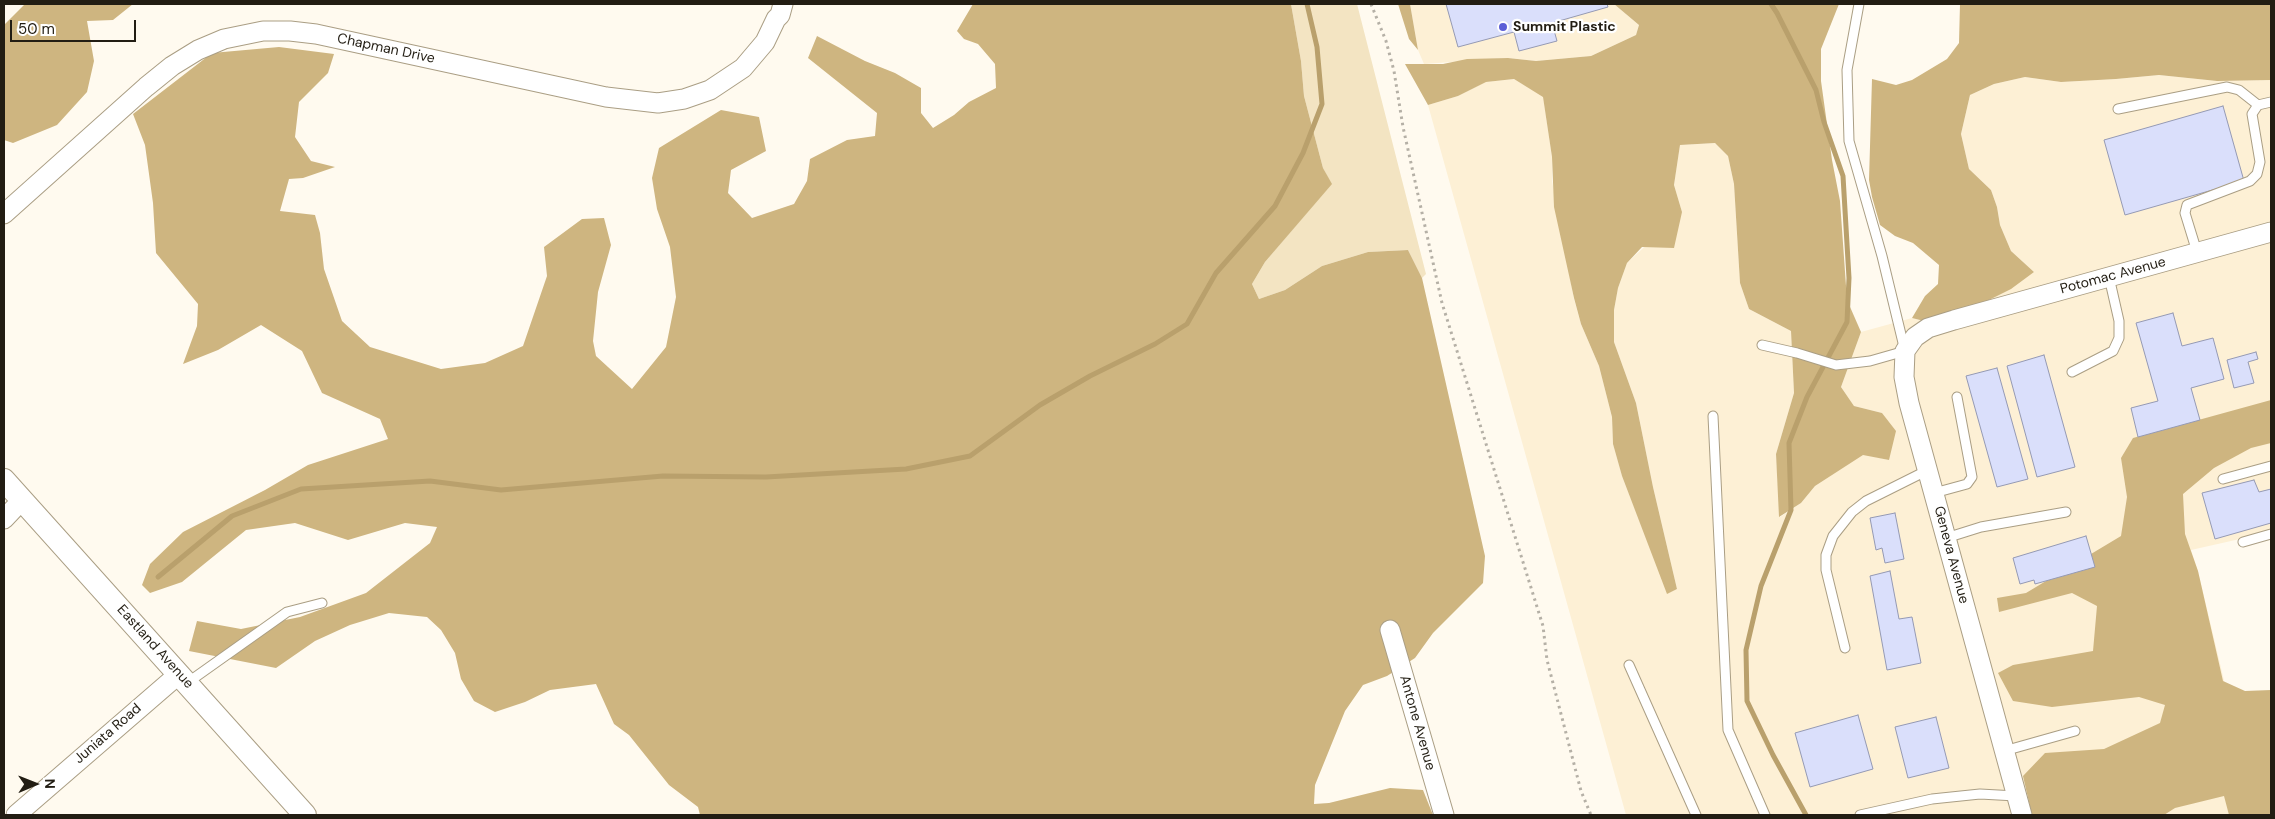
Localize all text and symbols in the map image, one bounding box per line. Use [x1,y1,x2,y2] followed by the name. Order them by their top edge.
[12,10,139,42] scale bar
[18,19,55,39] text: 50 m
[1513,19,1616,35] place label: Summit Plastic
[1497,21,1509,33] marker: Summit Plastic
[336,30,436,68] street label: Chapman Drive
[2058,254,2168,298] street label: Potomac Avenue
[1930,504,1972,606] street label: Geneva Avenue
[113,602,197,692] street label: Eastland Avenue
[1395,673,1439,773] street label: Antone Avenue
[71,700,145,768] street label: Juniata Road
[10,759,60,809] north arrow
[41,778,59,789] text: N

